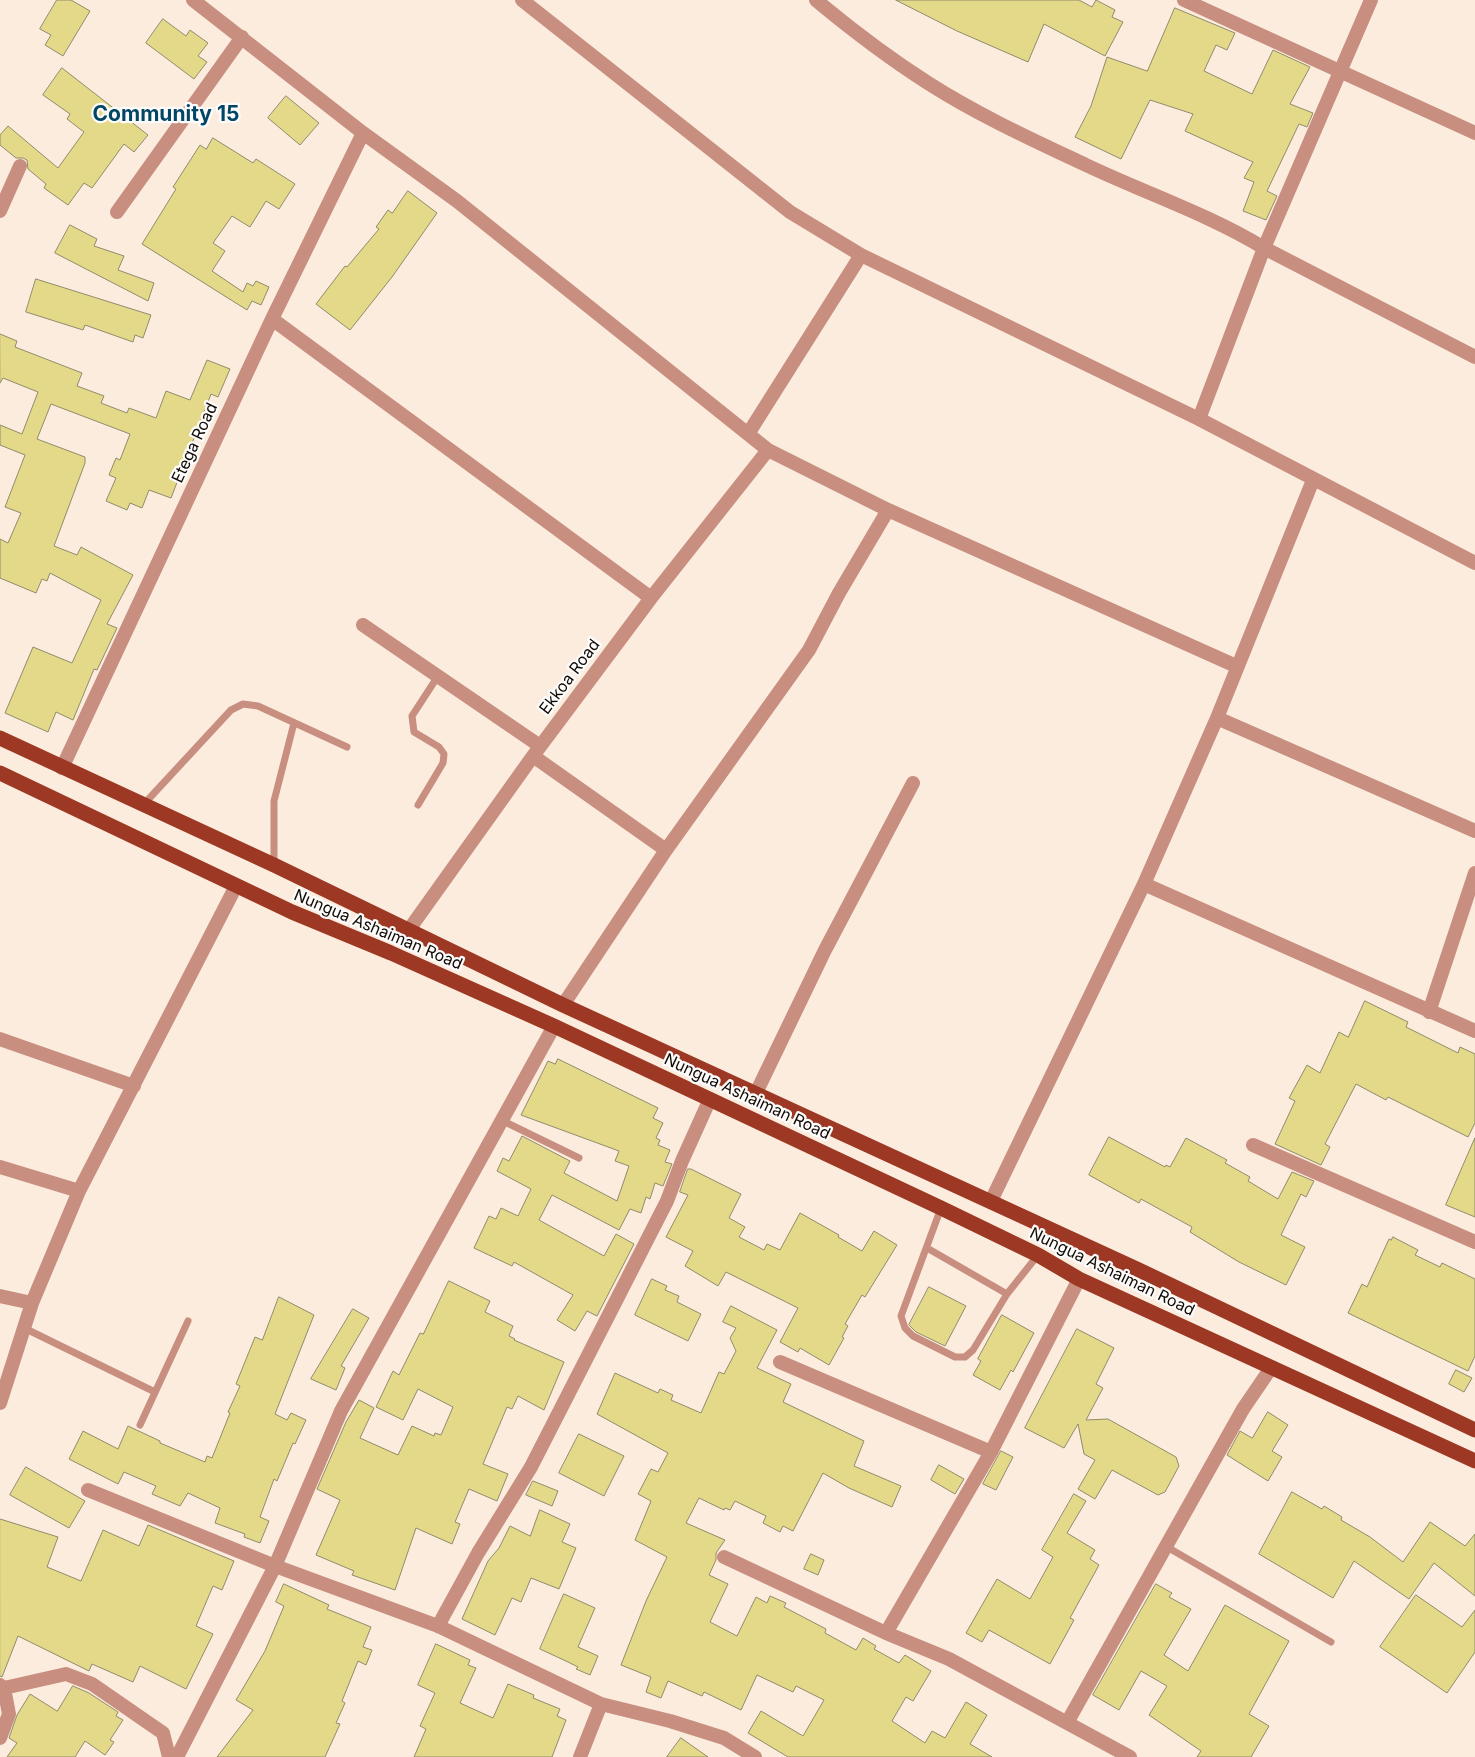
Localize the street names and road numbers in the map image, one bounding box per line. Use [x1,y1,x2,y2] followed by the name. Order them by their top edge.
[168,400,222,486] street label: Etega Road
[536,636,604,718] street label: Ekkoa Road
[291,886,465,974] street label: Nungua Ashaiman Road
[661,1050,833,1144] street label: Nungua Ashaiman Road
[1026,1224,1198,1320] street label: Nungua Ashaiman Road

